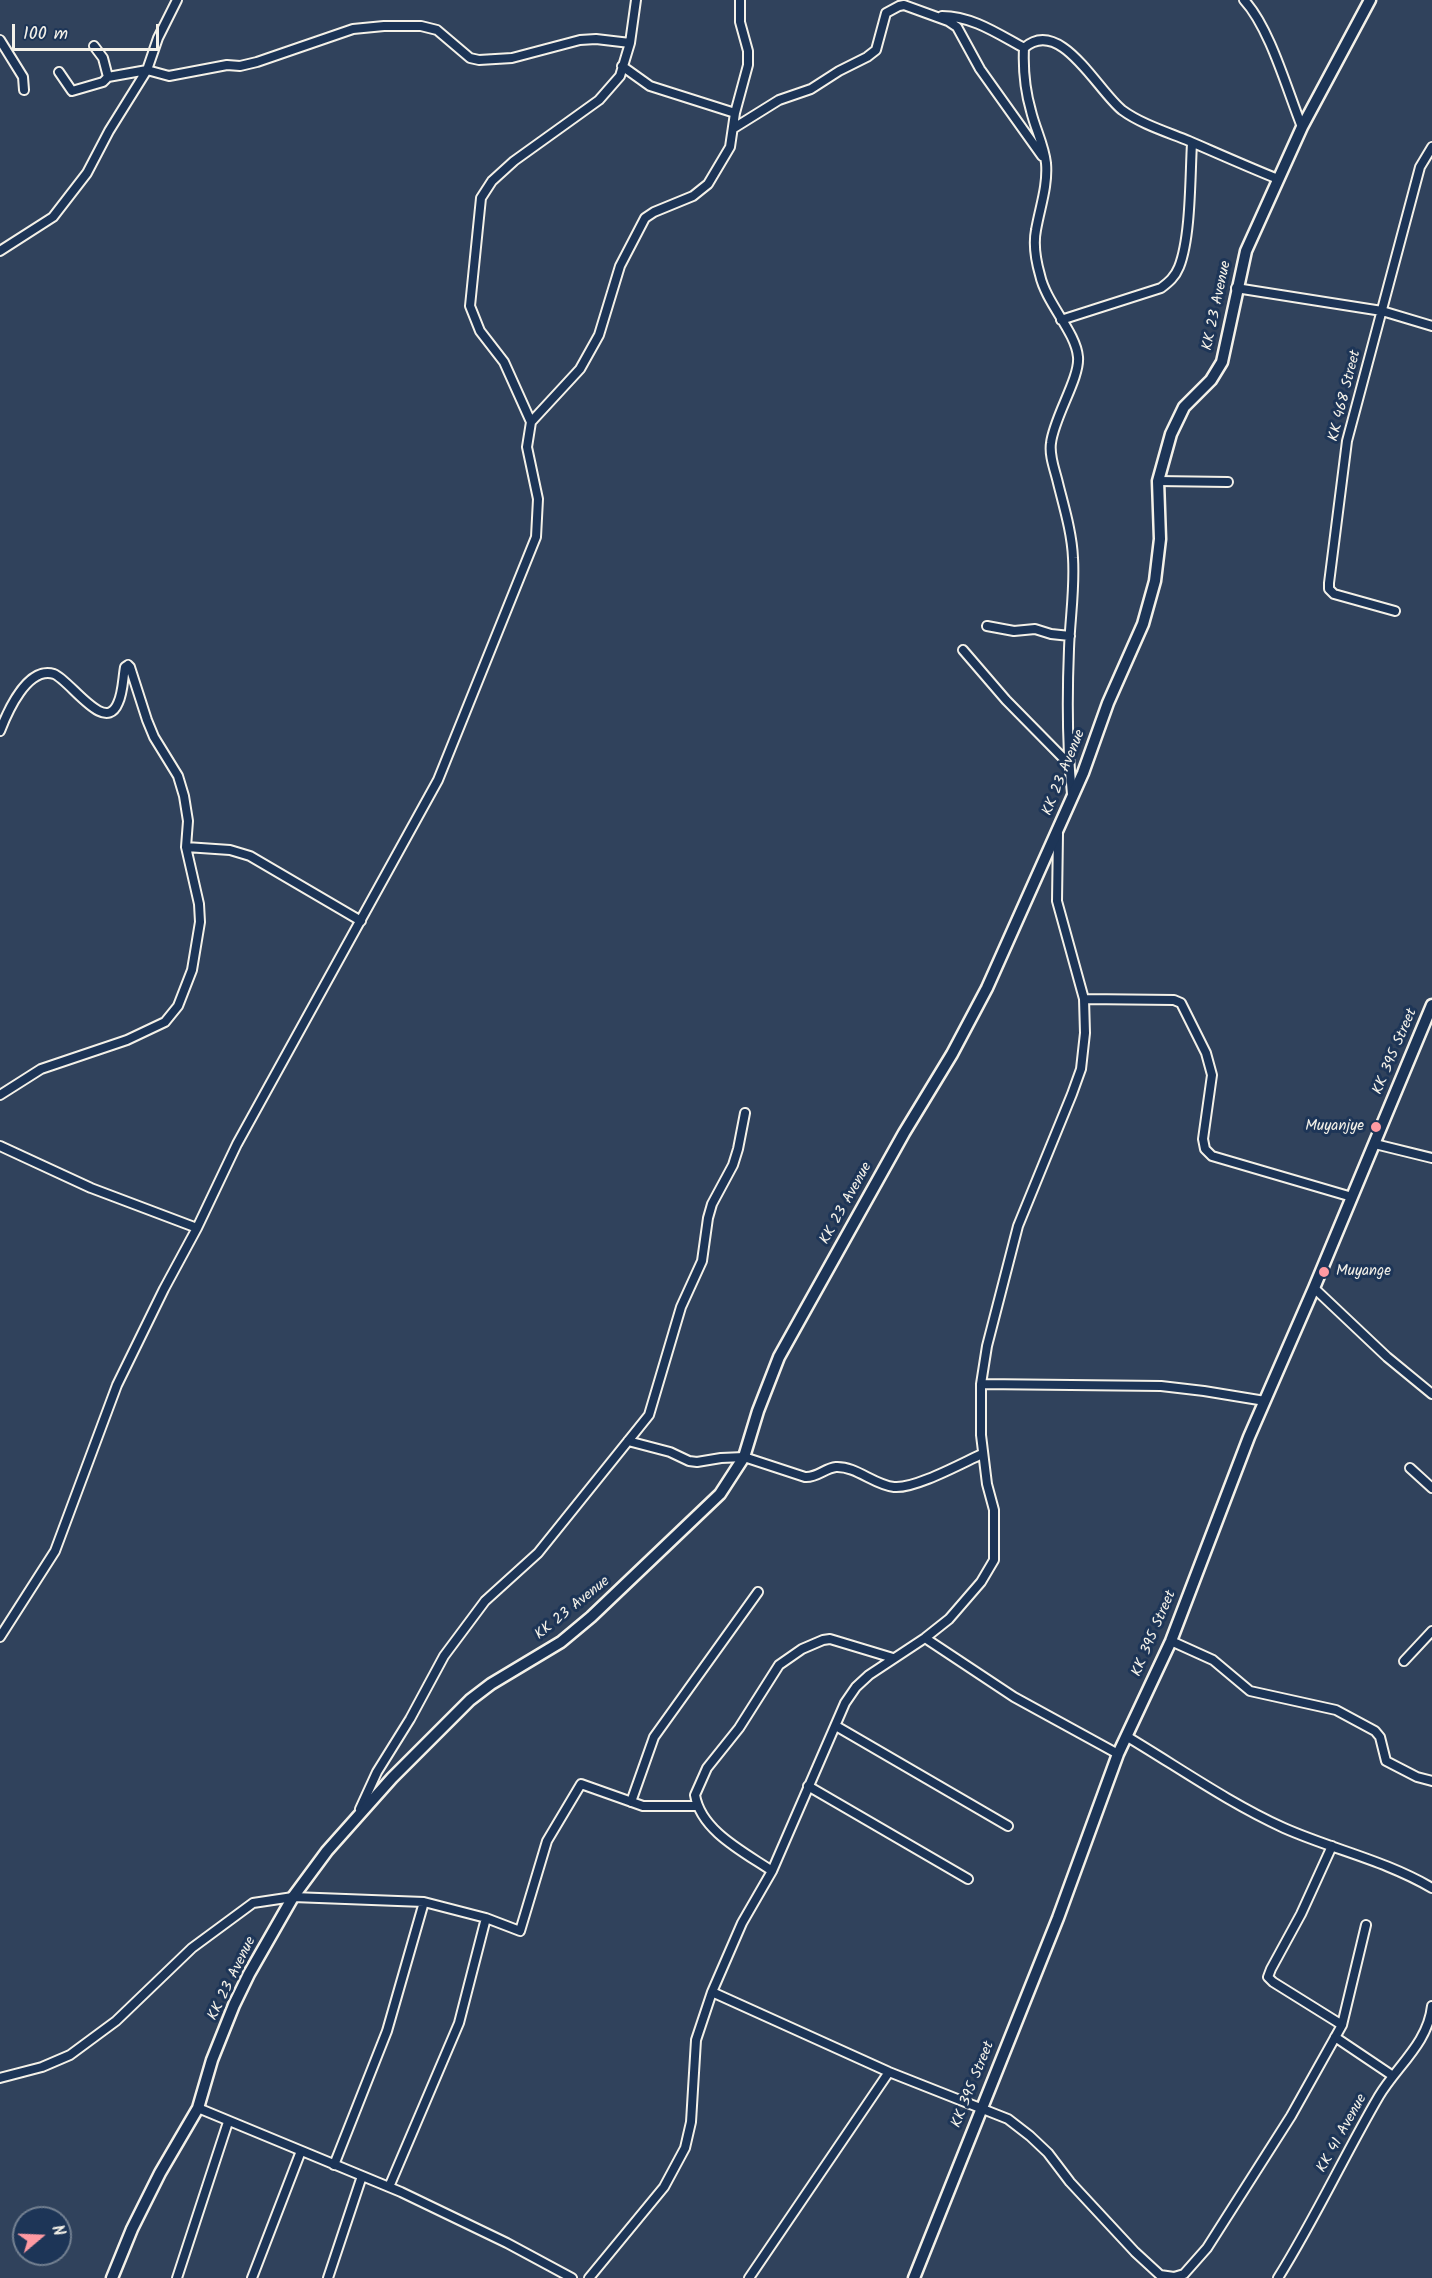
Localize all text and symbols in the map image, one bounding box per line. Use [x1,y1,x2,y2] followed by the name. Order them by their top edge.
[15,12,162,50] scale bar
[23,20,68,49] text: 100 m
[1200,260,1236,352] street label: KK 23 Avenue
[1326,348,1366,444] street label: KK 468 Street
[1040,727,1090,819] street label: KK 23 Avenue
[1370,1006,1422,1098] street label: KK 395 Street
[1305,1118,1364,1136] place label: Muyanjye
[1369,1120,1383,1134] marker: Muyanjye
[817,1160,877,1248] street label: KK 23 Avenue
[1336,1263,1391,1281] place label: Muyange
[1317,1265,1331,1279] marker: Muyange
[532,1573,614,1645] street label: KK 23 Avenue
[1129,1588,1181,1680] street label: KK 395 Street
[205,1934,261,2024] street label: KK 23 Avenue
[948,2039,1000,2131] street label: KK 395 Street
[1314,2092,1372,2176] street label: KK 41 Avenue
[12,2206,72,2266] north arrow
[44,2222,71,2239] text: N

